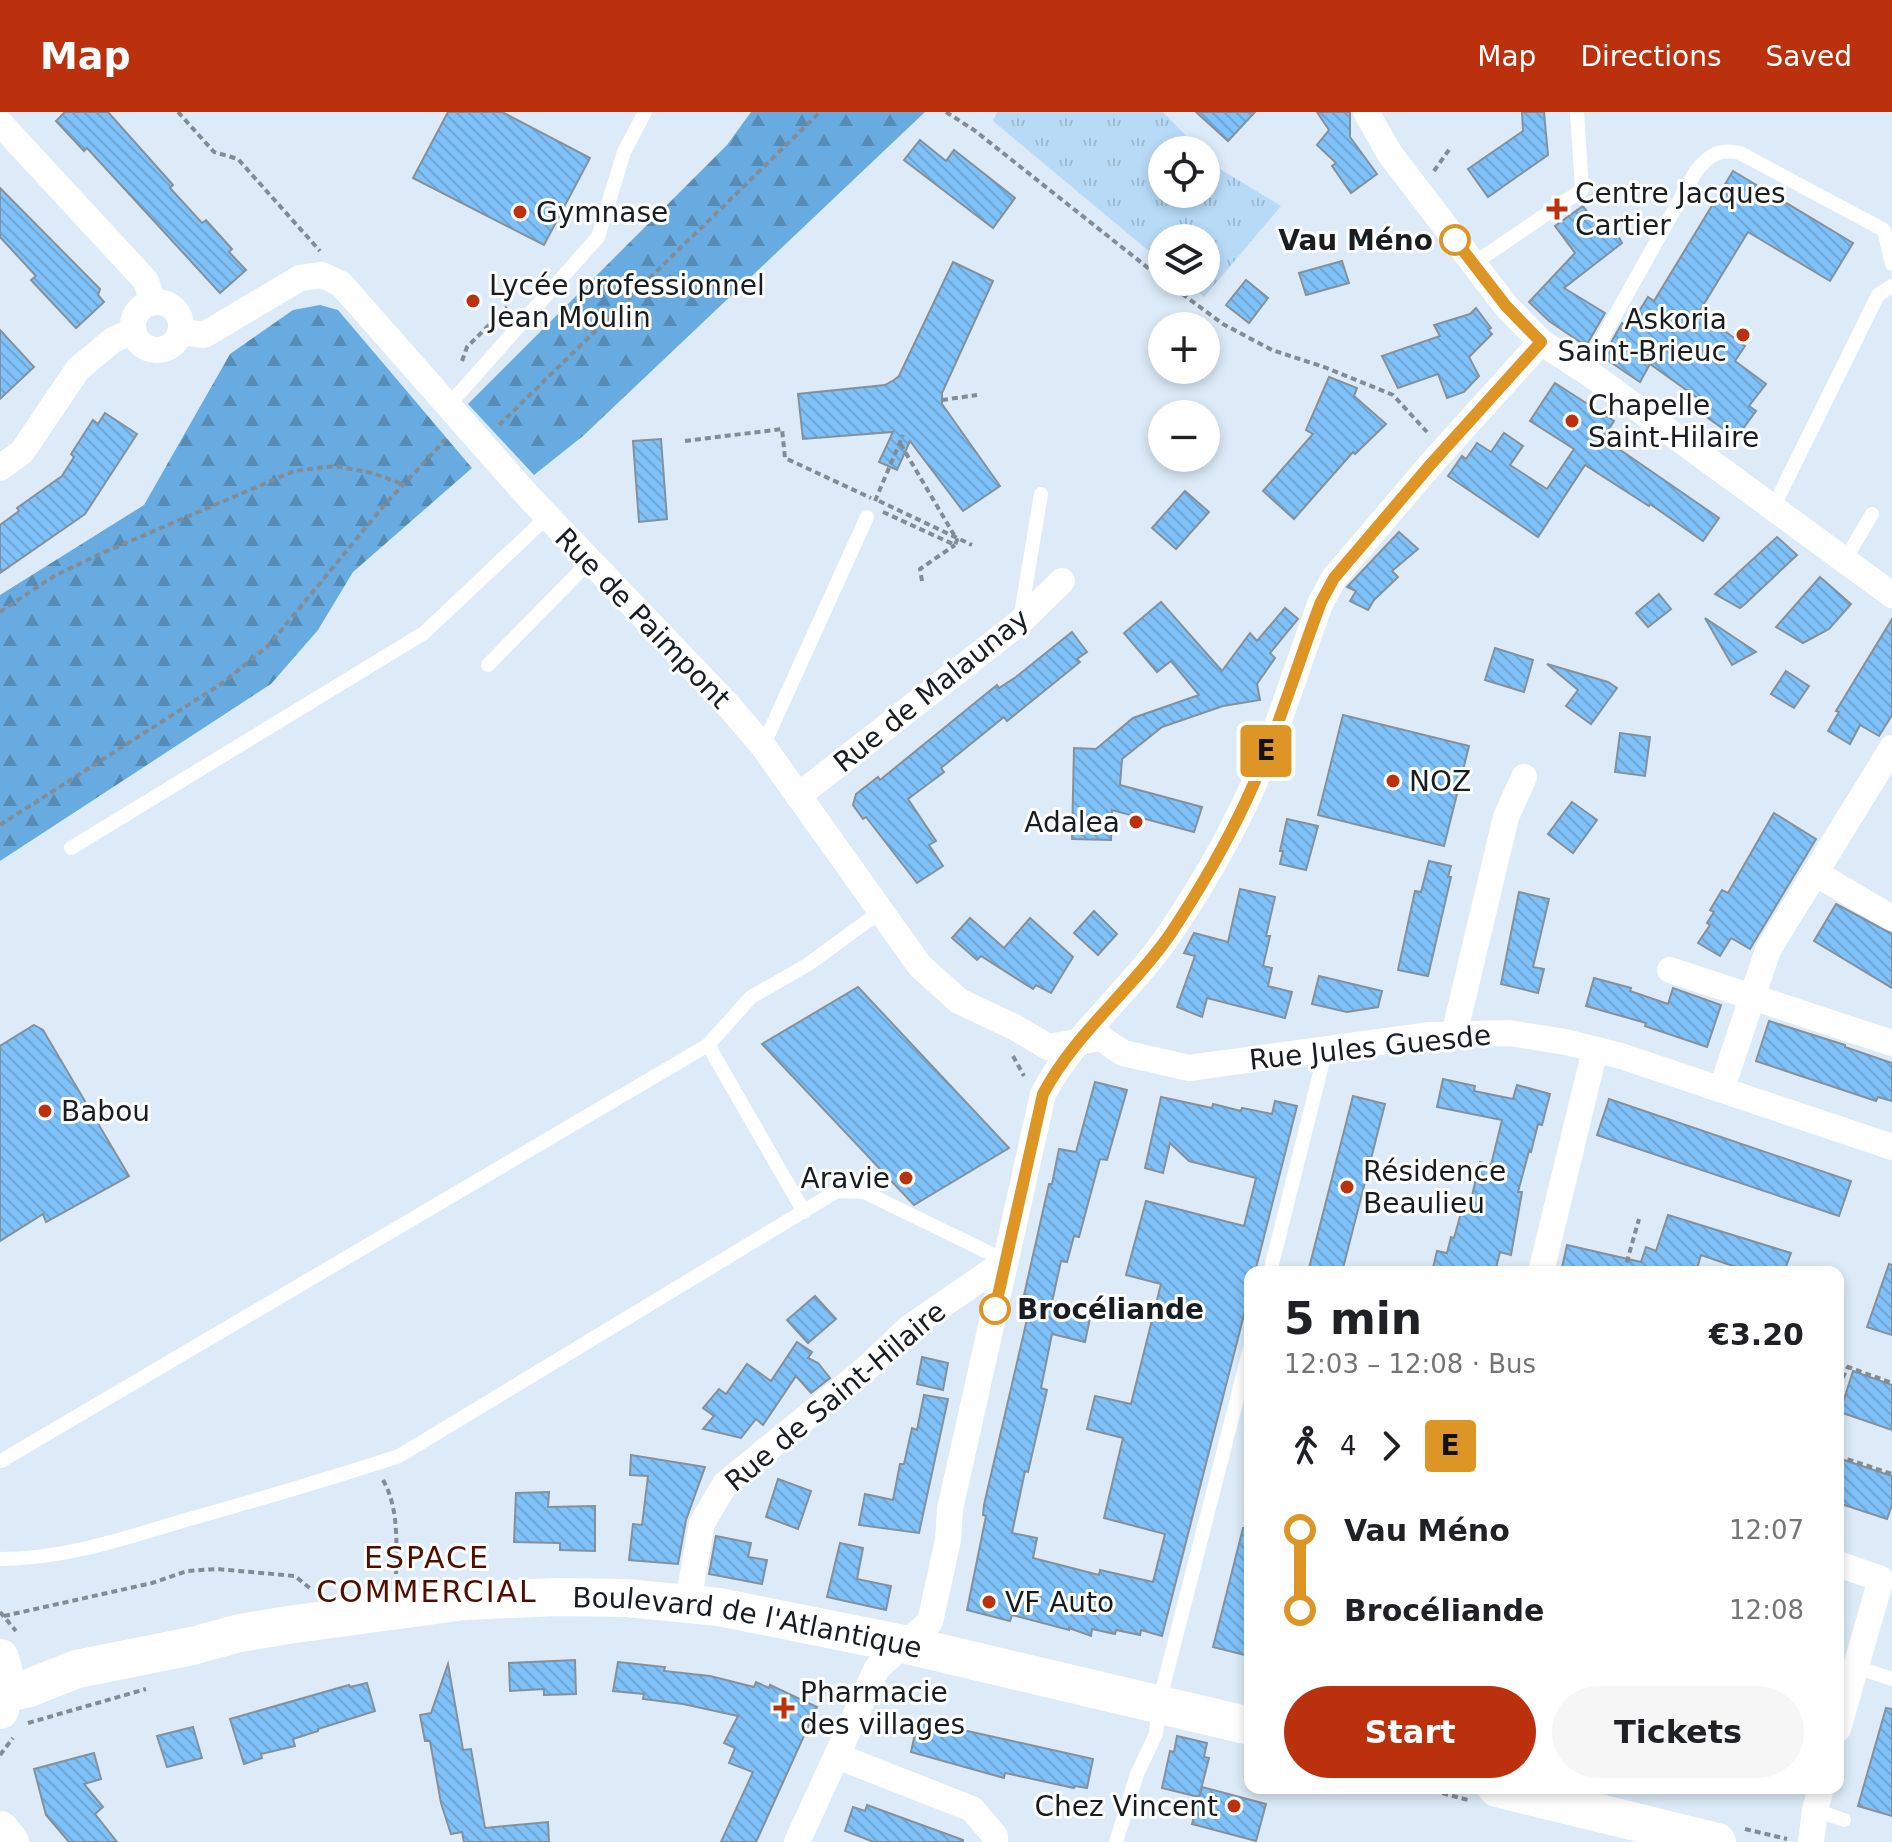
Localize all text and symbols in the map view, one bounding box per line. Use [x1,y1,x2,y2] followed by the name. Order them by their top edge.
[40,34,131,78] text: Map
[1477,40,1536,73] text: Map
[1580,40,1721,73] text: Directions
[1765,40,1852,73] text: Saved
[1148,136,1220,472] map controls
[1148,136,1220,208] button: locate
[1575,177,1786,242] place label: Centre Jacques Cartier
[536,196,668,229] place label: Gymnase
[1546,198,1568,220] marker: Centre Jacques Cartier
[511,203,529,221] marker: Gymnase
[1148,224,1220,296] button: layers
[1278,224,1433,257] place label: Vau Méno
[1440,225,1470,255] marker: Vau Méno
[487,269,765,334] place label: Lycée professionnel Jean Moulin
[464,292,482,310] marker: Lycée professionnel Jean Moulin
[1558,303,1727,368] place label: Askoria Saint-Brieuc
[1148,312,1220,384] button: +
[1734,326,1752,344] marker: Askoria Saint-Brieuc
[1588,389,1759,454] place label: Chapelle Saint-Hilaire
[1148,400,1220,472] button: −
[1563,412,1581,430] marker: Chapelle Saint-Hilaire
[548,521,737,715] street label: Rue de Paimpont
[827,602,1036,779] street label: Rue de Malaunay
[1240,725,1292,777] line badge: E
[1256,734,1276,767] text: E
[1409,765,1471,798] place label: NOZ
[1384,772,1402,790] marker: NOZ
[1024,806,1120,839] place label: Adalea
[1127,813,1145,831] marker: Adalea
[1248,1018,1493,1077] street label: Rue Jules Guesde
[61,1095,150,1128] place label: Babou
[36,1102,54,1120] marker: Babou
[1363,1155,1506,1220] place label: Résidence Beaulieu
[801,1162,890,1195] place label: Aravie
[897,1169,915,1187] marker: Aravie
[1338,1178,1356,1196] marker: Résidence Beaulieu
[1017,1293,1204,1326] place label: Brocéliande
[1284,1293,1422,1344] text: 5 min
[980,1294,1010,1324] marker: Brocéliande
[719,1295,952,1498] street label: Rue de Saint-Hilaire
[1709,1317,1804,1352] text: €3.20
[1284,1349,1536,1379] text: 12:03 – 12:08 · Bus
[1284,1424,1328,1468] icon: walk
[1369,1424,1413,1468] icon: forward
[1441,1429,1460,1462] text: E
[1340,1431,1357,1461] text: 4
[1344,1513,1510,1548] text: Vau Méno
[1729,1515,1804,1545] text: 12:07
[316,1540,538,1609] district label: ESPACE COMMERCIAL
[572,1581,925,1665] street label: Boulevard de l'Atlantique
[1005,1586,1114,1619] place label: VF Auto
[980,1593,998,1611] marker: VF Auto
[1344,1593,1544,1628] text: Brocéliande
[1729,1595,1804,1625] text: 12:08
[800,1676,965,1741] place label: Pharmacie des villages
[1284,1686,1536,1778] button: Start
[1552,1686,1804,1778] button: Tickets
[775,1699,793,1717] marker: Pharmacie des villages
[1034,1790,1218,1823] place label: Chez Vincent
[1225,1797,1243,1815] marker: Chez Vincent

